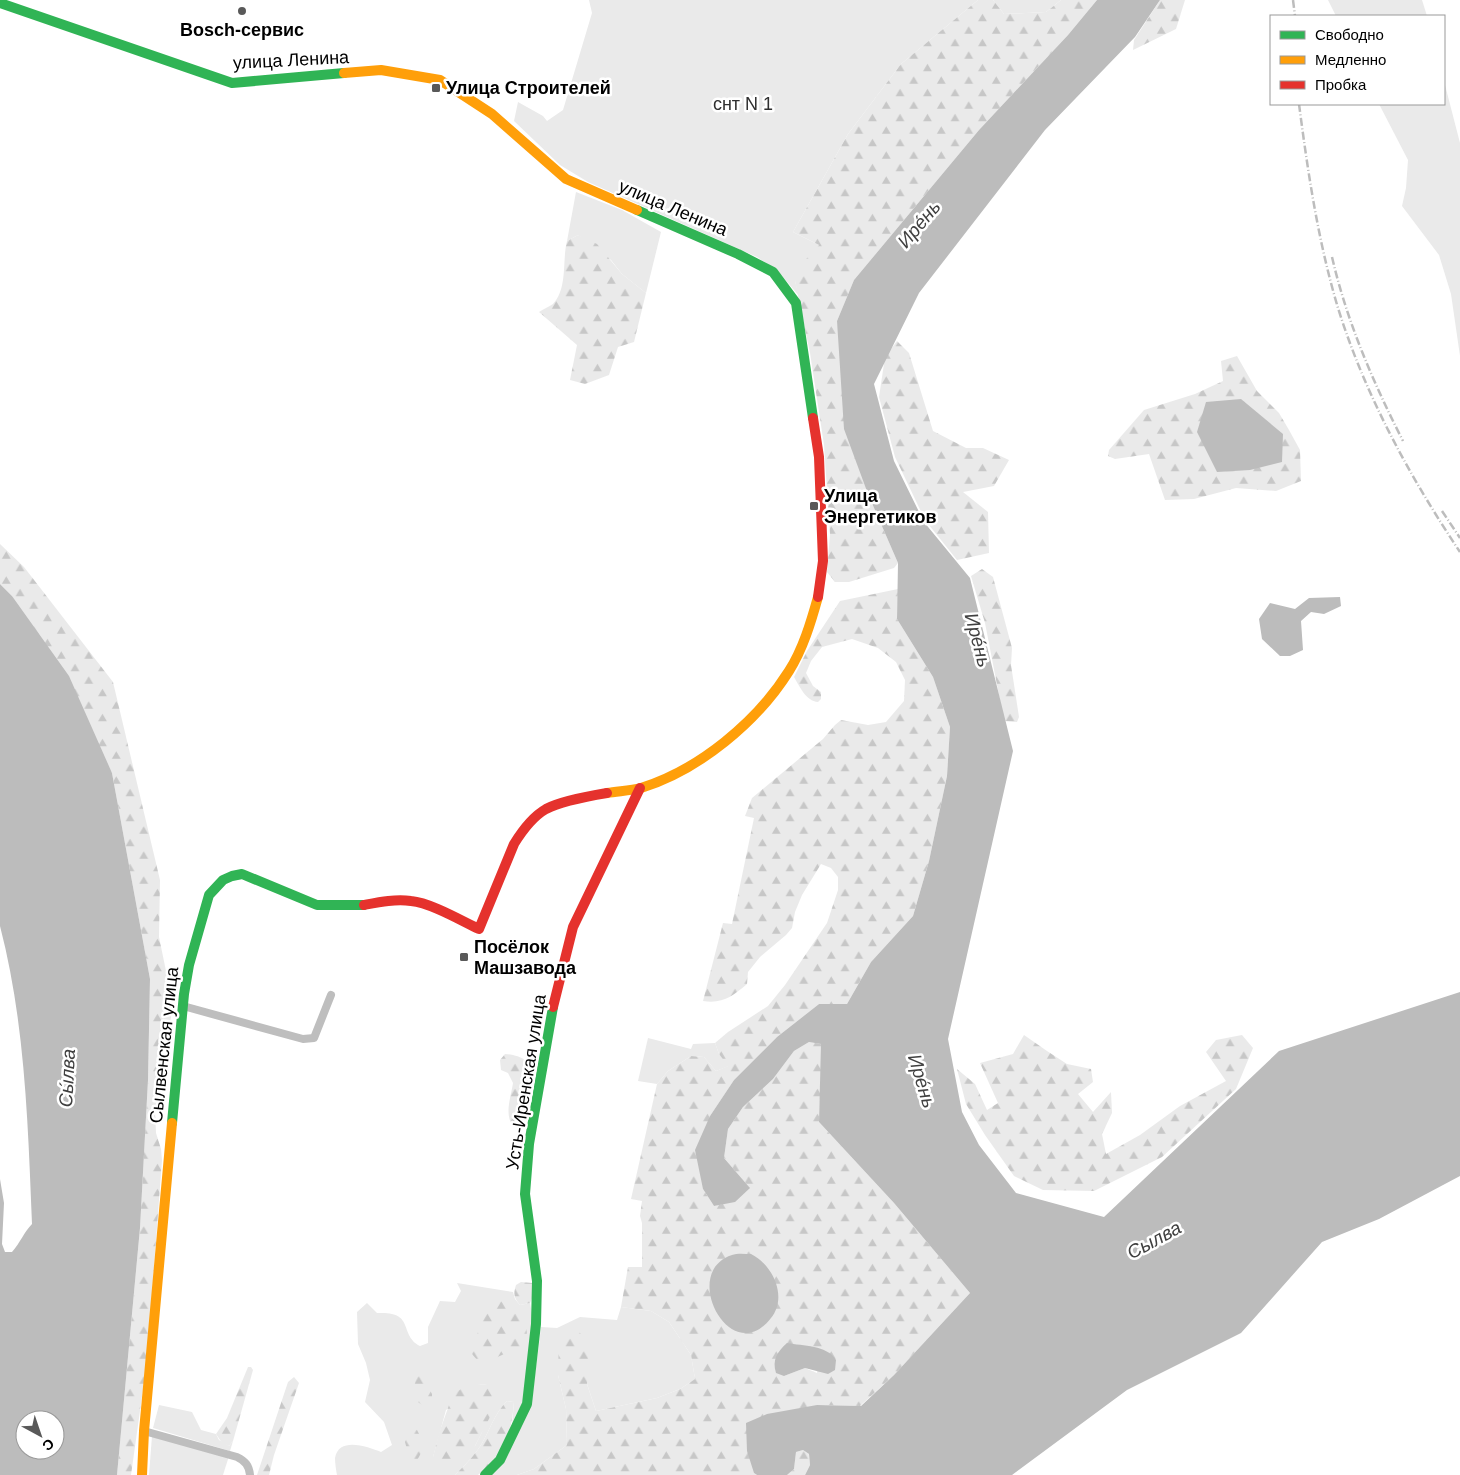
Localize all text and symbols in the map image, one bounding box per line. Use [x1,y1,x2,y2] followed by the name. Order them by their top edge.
[236,5,248,17] marker: Bosch-сервис
[1270,15,1445,105] legend
[180,20,304,40] place label: Bosch-сервис
[1315,26,1384,43] text: Свободно
[232,47,351,73] street label: улица Ленина
[1315,51,1386,68] text: Медленно
[1315,76,1367,93] text: Пробка
[446,78,611,98] place label: Улица Строителей
[430,82,442,94] marker: Улица Строителей
[713,94,773,114] park label: снт N 1
[616,176,731,240] street label: улица Ленина
[893,196,945,252] water label: Ире́нь
[824,486,937,527] place label: Улица Энергетиков
[808,500,820,512] marker: Улица Энергетиков
[961,611,995,669] water label: Ире́нь
[474,937,577,978] place label: Посёлок Машзавода
[458,951,470,963] marker: Посёлок Машзавода
[146,965,182,1124] street label: Сылвенская улица
[502,992,550,1171] street label: Усть-Иренская улица
[55,1048,79,1108] water label: Сы́лва
[904,1052,940,1110] water label: Ире́нь
[1123,1217,1185,1263] water label: Сылва
[15,1410,65,1460] north arrow
[39,1436,57,1454] text: С

